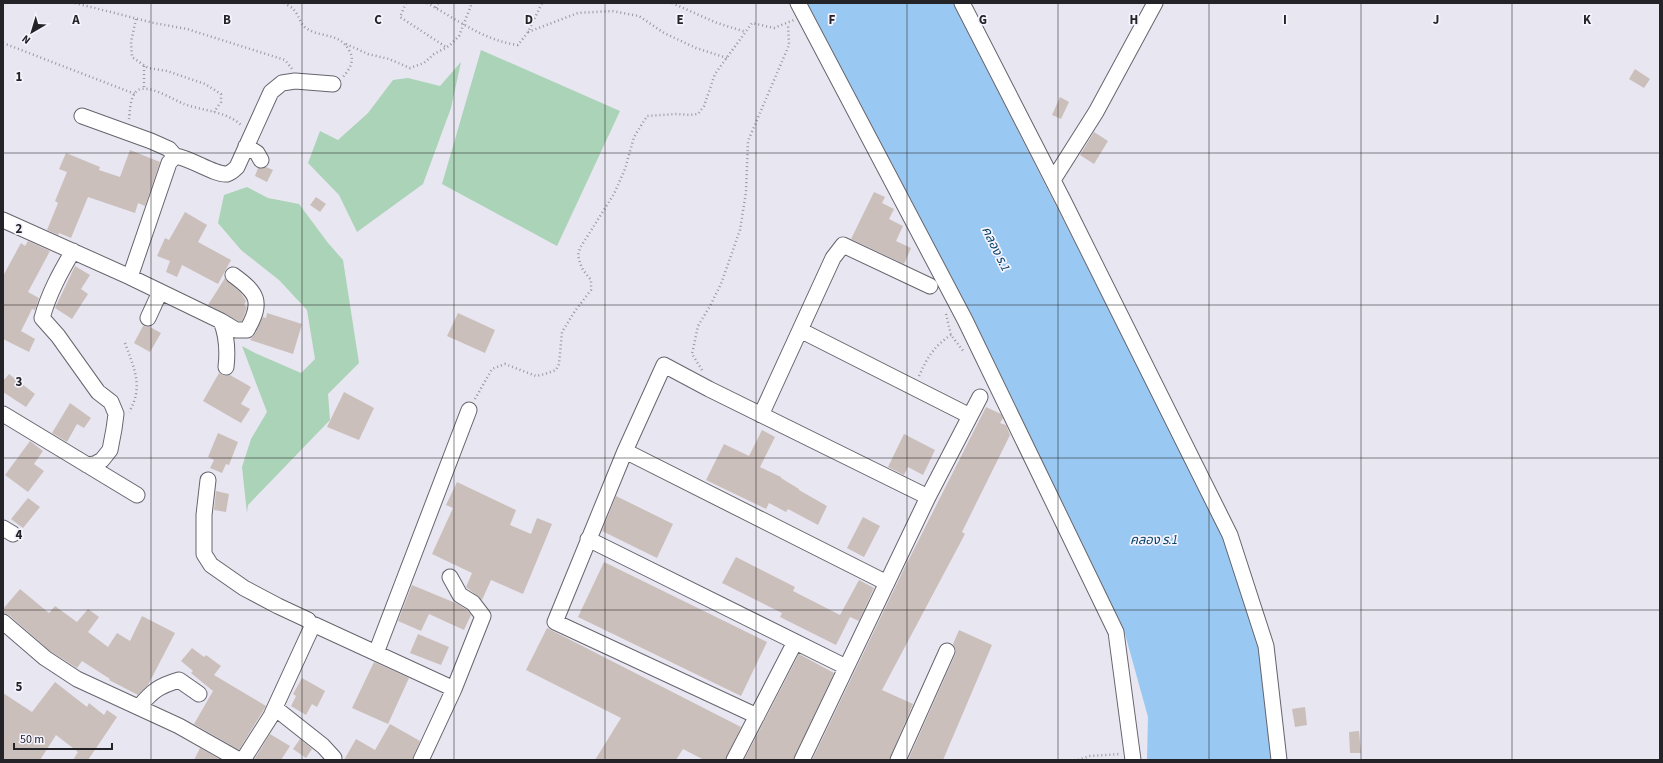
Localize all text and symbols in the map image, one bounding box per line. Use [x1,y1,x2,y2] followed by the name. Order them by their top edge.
[71,11,80,29] text: A
[223,11,231,29] text: B
[374,11,382,29] text: C
[525,11,533,29] text: D
[676,11,684,29] text: E
[829,11,836,29] text: F
[979,11,987,29] text: G
[1130,11,1138,29] text: H
[1283,11,1287,29] text: I
[1433,11,1439,29] text: J
[1583,11,1592,29] text: K
[12,12,52,52] north arrow
[19,31,34,48] text: N
[16,68,23,86] text: 1
[16,220,23,238] text: 2
[977,223,1015,275] water label: คลอง ร.1
[16,373,23,391] text: 3
[16,526,23,544] text: 4
[1130,531,1178,549] water label: คลอง ร.1
[16,678,23,696] text: 5
[14,725,112,751] scale bar
[20,731,44,748] text: 50 m

